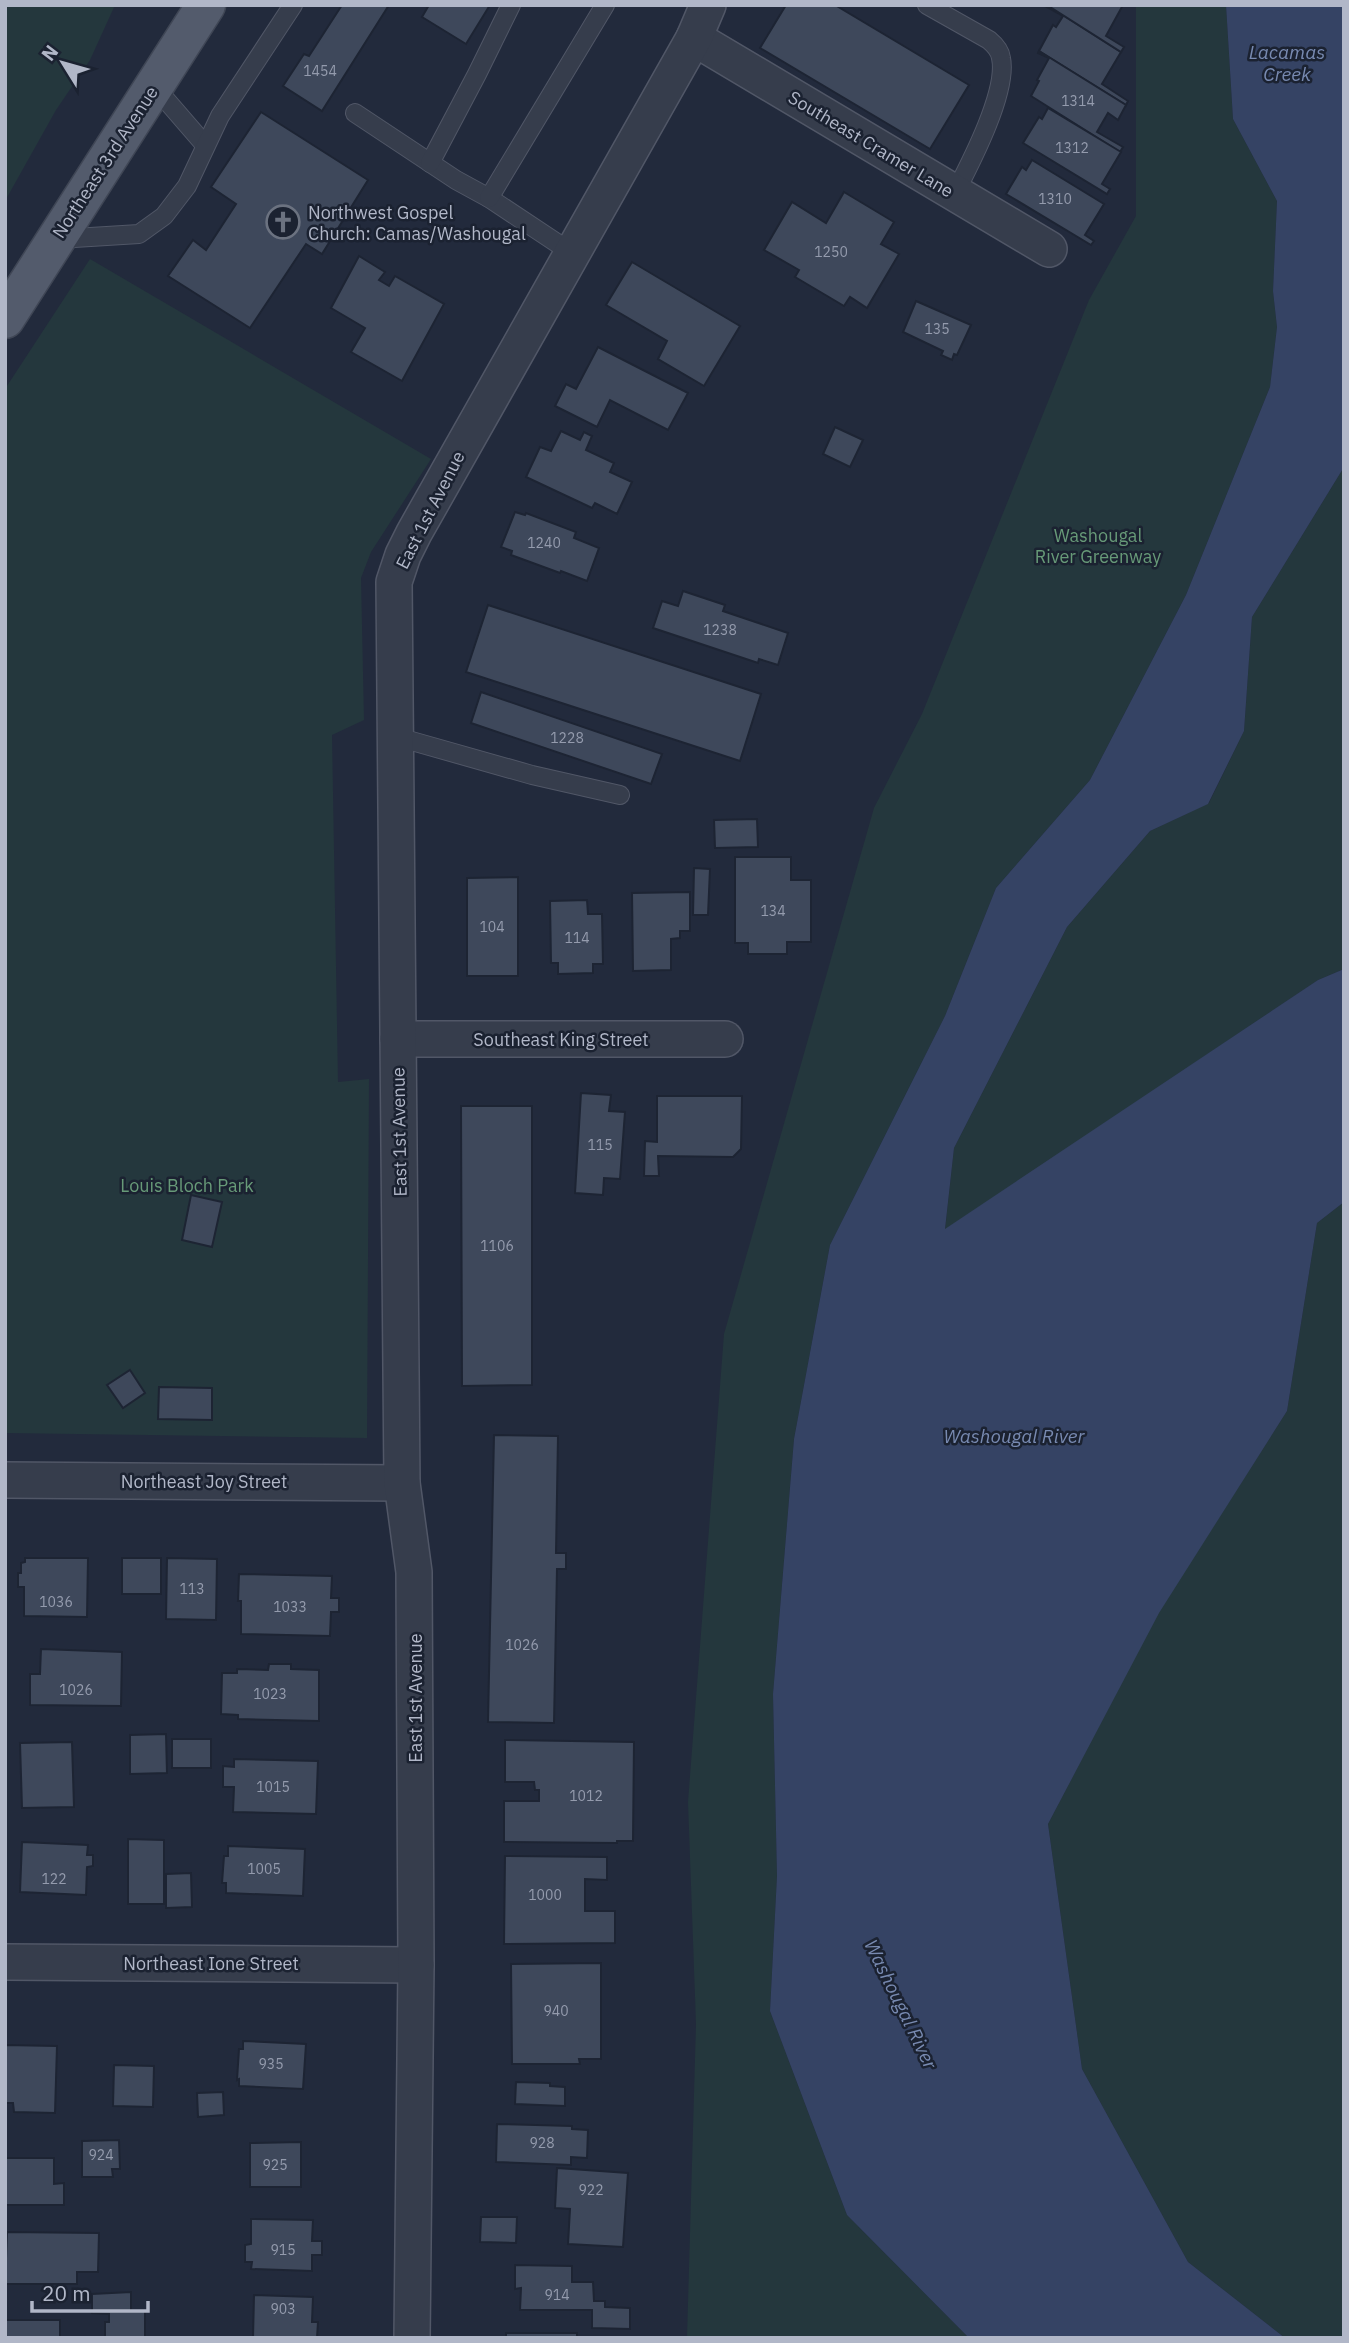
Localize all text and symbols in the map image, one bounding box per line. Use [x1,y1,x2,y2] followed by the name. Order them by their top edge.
[28,28,98,98] north arrow
[36,40,63,65] text: N
[1249,40,1325,86] water label: Lacamas Creek
[303,62,337,80] house number: 1454
[47,82,163,242] street label: Northeast 3rd Avenue
[784,86,958,202] street label: Southeast Cramer Lane
[1061,92,1095,110] house number: 1314
[1055,139,1089,157] house number: 1312
[1038,190,1072,208] house number: 1310
[308,201,526,245] place label: Northwest Gospel Church: Camas/Washougal
[264,203,302,241] church icon: Northwest Gospel Church: Camas/Washougal
[814,243,848,261] house number: 1250
[924,320,950,338] house number: 135
[390,447,470,573] street label: East 1st Avenue
[1035,524,1161,568] park label: Washougal River Greenway
[527,534,561,552] house number: 1240
[703,621,737,639] house number: 1238
[550,729,584,747] house number: 1228
[760,902,786,920] house number: 134
[479,918,505,936] house number: 104
[564,929,590,947] house number: 114
[473,1028,649,1051] street label: Southeast King Street
[386,1067,412,1197] street label: East 1st Avenue
[587,1136,613,1154] house number: 115
[120,1174,254,1197] park label: Louis Bloch Park
[480,1237,514,1255] house number: 1106
[944,1424,1085,1448] water label: Washougal River
[121,1470,287,1493] street label: Northeast Joy Street
[179,1580,205,1598] house number: 113
[39,1593,73,1611] house number: 1036
[273,1598,307,1616] house number: 1033
[404,1633,427,1763] street label: East 1st Avenue
[505,1636,539,1654] house number: 1026
[59,1681,93,1699] house number: 1026
[253,1685,287,1703] house number: 1023
[256,1778,290,1796] house number: 1015
[569,1787,603,1805] house number: 1012
[247,1860,281,1878] house number: 1005
[41,1870,67,1888] house number: 122
[528,1886,562,1904] house number: 1000
[859,1935,943,2074] water label: Washougal River
[123,1952,299,1975] street label: Northeast Ione Street
[543,2002,569,2020] house number: 940
[258,2055,284,2073] house number: 935
[529,2134,555,2152] house number: 928
[88,2146,114,2164] house number: 924
[262,2156,288,2174] house number: 925
[578,2181,604,2199] house number: 922
[270,2241,296,2259] house number: 915
[32,2270,147,2314] scale bar
[42,2279,91,2307] text: 20 m
[544,2286,570,2304] house number: 914
[270,2300,296,2318] house number: 903

